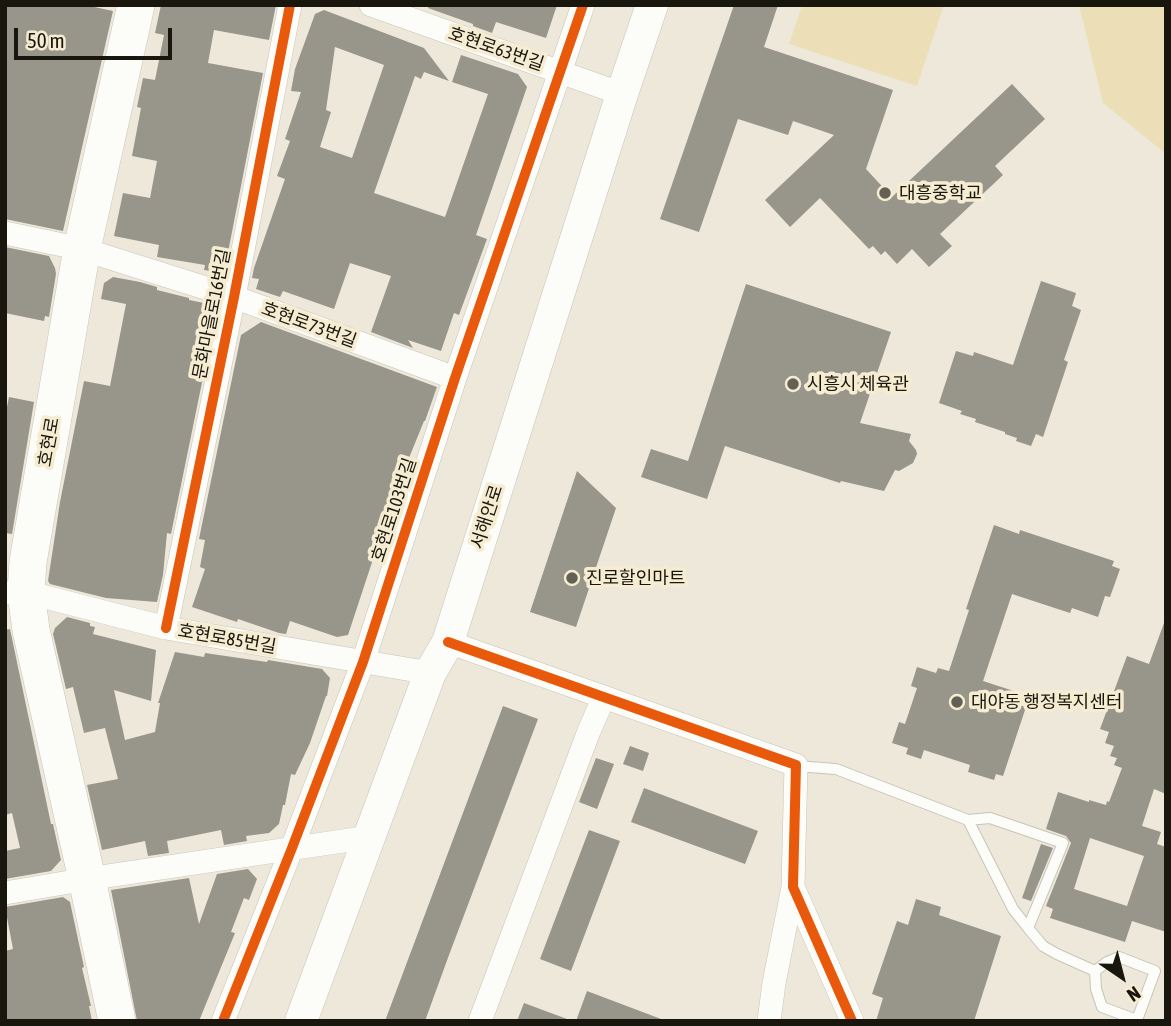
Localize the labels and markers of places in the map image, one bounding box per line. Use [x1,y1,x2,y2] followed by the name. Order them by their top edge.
[899,182,982,204] place label: 대흥중학교
[877,185,893,201] marker: 대흥중학교
[807,373,909,395] place label: 시흥시 체육관
[785,376,801,392] marker: 시흥시 체육관
[586,567,685,589] place label: 진로할인마트
[564,570,580,586] marker: 진로할인마트
[971,691,1123,713] place label: 대야동 행정복지센터
[949,694,965,710] marker: 대야동 행정복지센터

